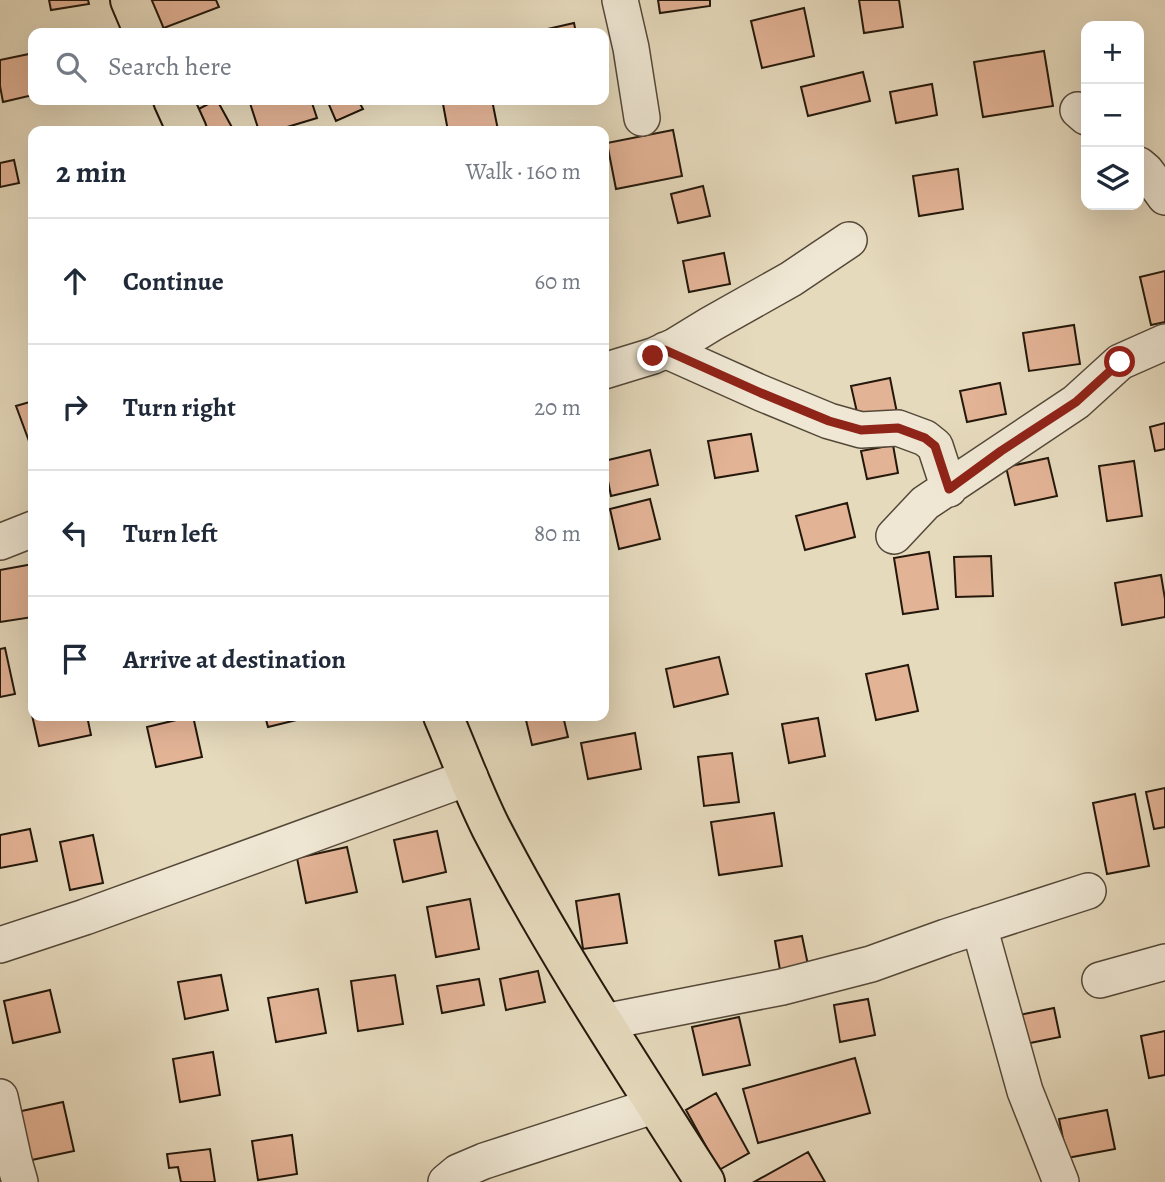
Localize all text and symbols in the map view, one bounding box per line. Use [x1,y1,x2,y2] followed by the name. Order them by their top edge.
[1081,21,1144,210] map controls
[1081,21,1144,84] button: +
[28,28,609,105] search box
[52,48,90,86] icon: search
[108,49,232,84] text: Search here
[1081,84,1144,147] button: −
[1081,147,1144,210] button: layers
[56,152,126,192] text: 2 min
[466,156,581,187] text: Walk · 160 m
[56,262,94,300] icon: ahead
[123,264,224,299] text: Continue
[534,266,581,297] text: 60 m
[637,340,668,371] route end
[1104,346,1135,377] route start
[56,388,94,426] icon: right
[123,390,236,425] text: Turn right
[534,392,581,423] text: 20 m
[56,514,94,552] icon: left
[123,516,218,551] text: Turn left
[534,518,581,549] text: 80 m
[56,640,94,678] icon: arrive
[123,642,346,677] text: Arrive at destination

